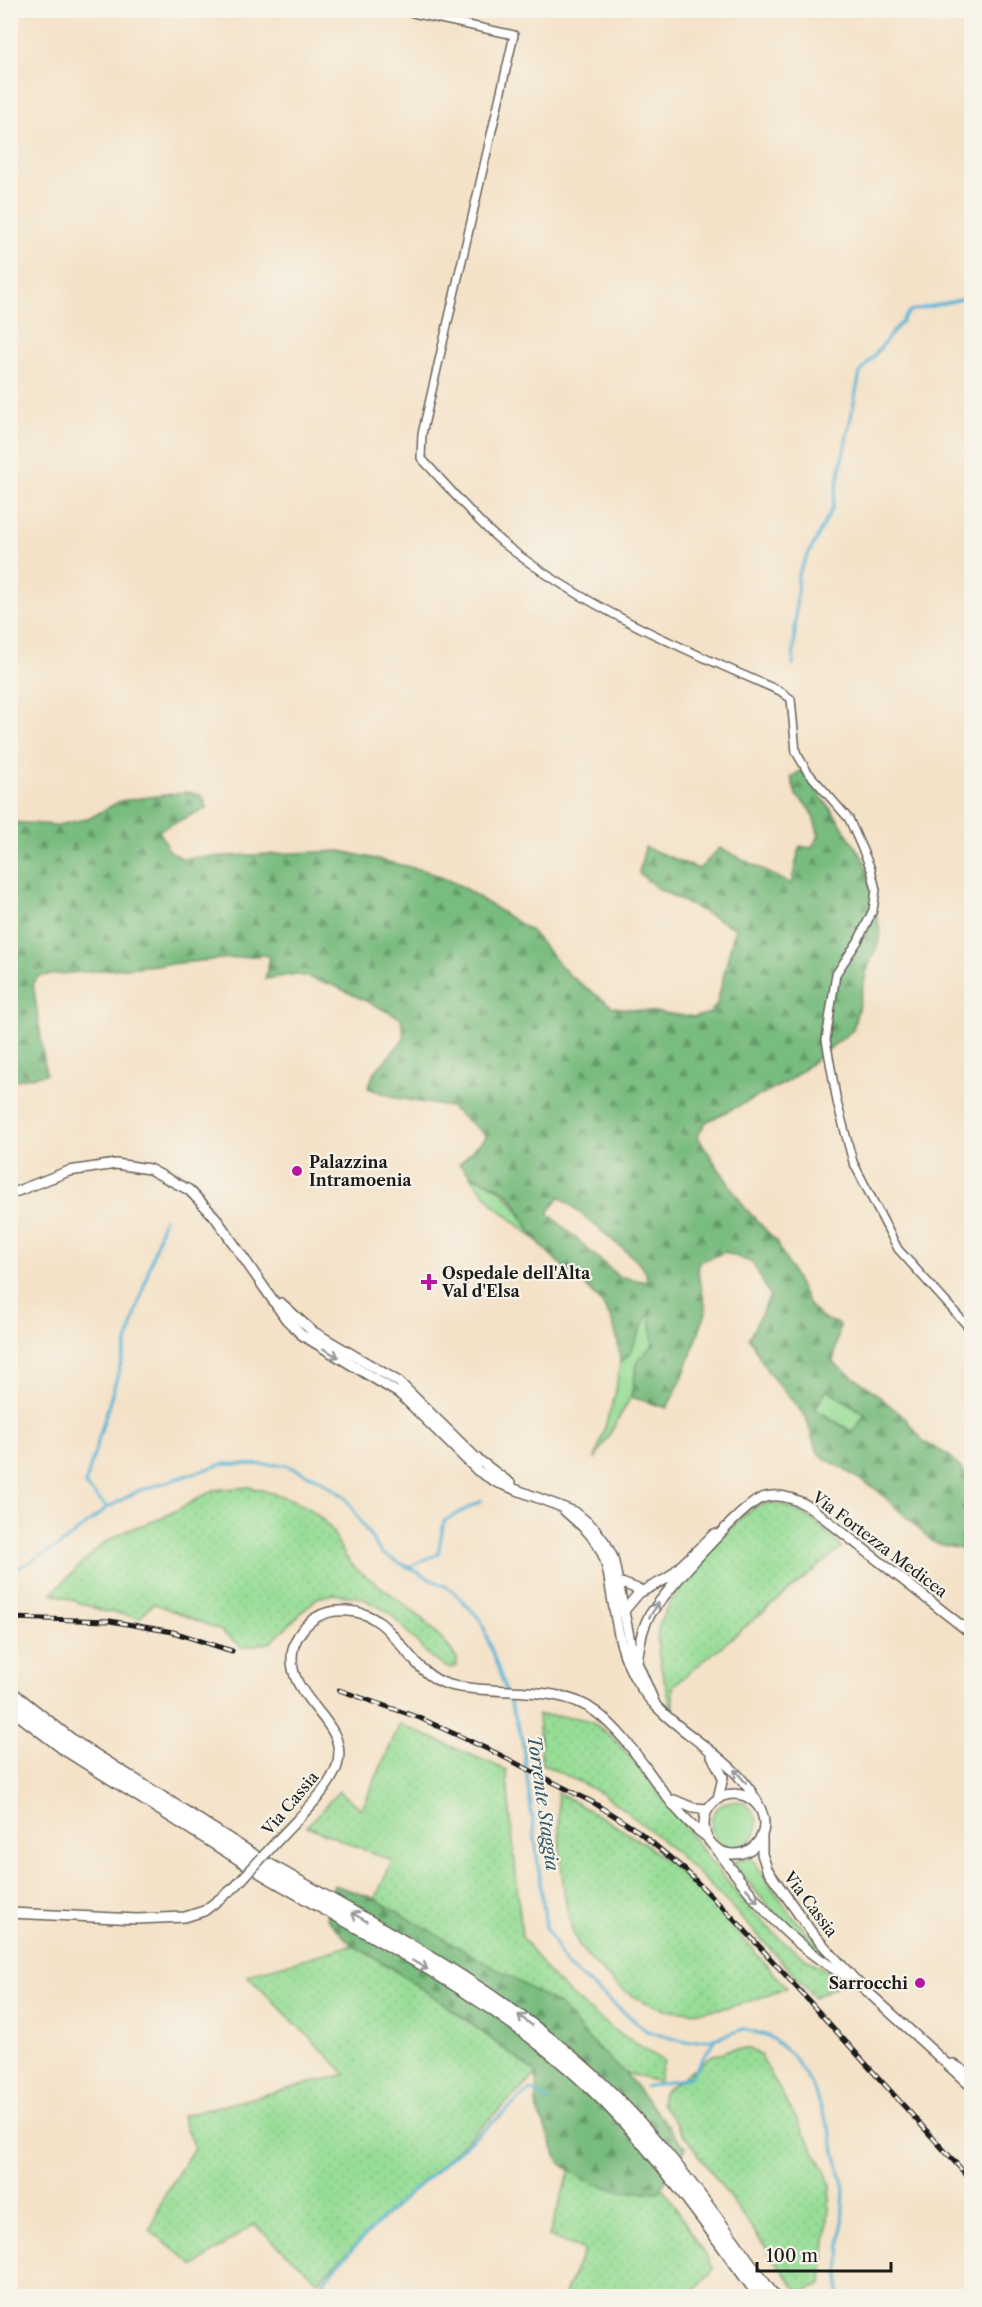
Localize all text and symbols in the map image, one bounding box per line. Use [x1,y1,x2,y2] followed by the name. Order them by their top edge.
[309,1152,412,1190] place label: Palazzina Intramoenia
[290,1164,304,1178] marker: Palazzina Intramoenia
[441,1263,591,1301] place label: Ospedale dell'Alta Val d'Elsa
[420,1273,438,1291] marker: Ospedale dell'Alta Val d'Elsa
[322,1347,339,1359] one-way arrow
[808,1486,952,1602] street label: Via Fortezza Medicea
[648,1602,660,1619] one-way arrow
[523,1734,563,1873] water label: Torrente Staggia
[257,1767,323,1840] street label: Via Cassia
[733,1769,747,1784] one-way arrow
[779,1866,842,1941] street label: Via Cassia
[745,1887,759,1902] one-way arrow
[351,1910,368,1922] one-way arrow
[411,1959,428,1971] one-way arrow
[829,1973,908,1993] place label: Sarrocchi
[913,1976,927,1990] marker: Sarrocchi
[517,2013,533,2026] one-way arrow
[757,2235,890,2273] scale bar
[766,2245,818,2267] text: 100 m

